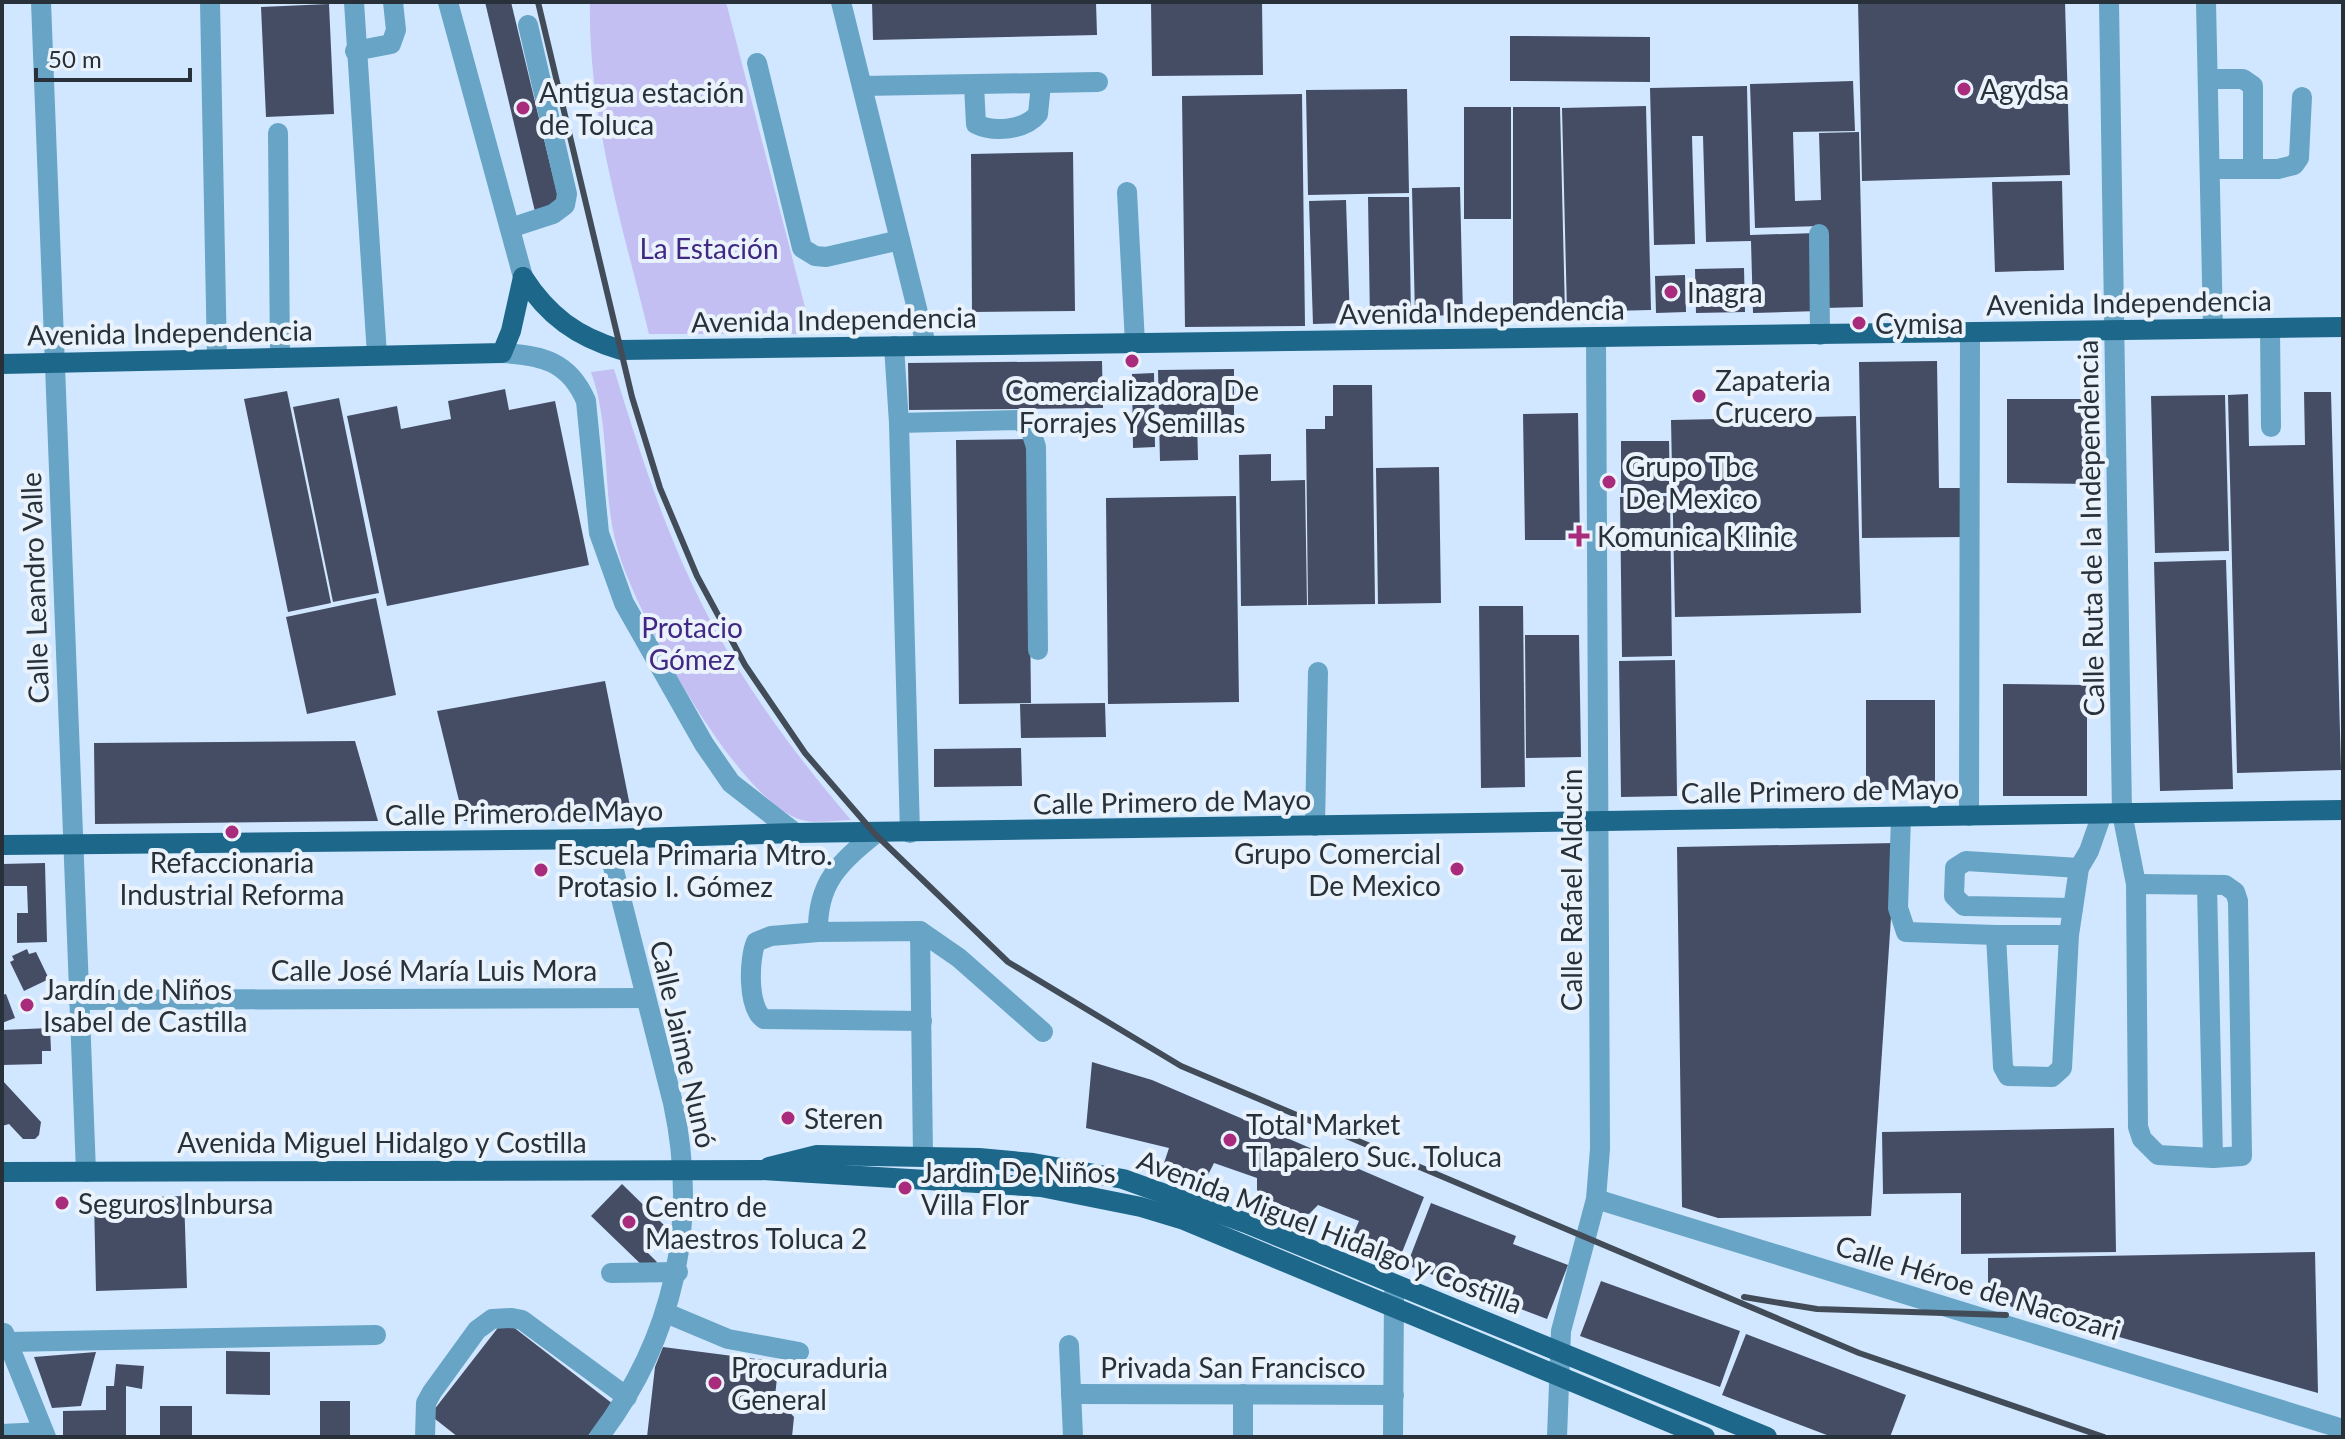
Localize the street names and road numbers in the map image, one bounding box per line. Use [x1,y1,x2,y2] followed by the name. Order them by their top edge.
[1986,283,2272,321] street label: Avenida Independencia
[1339,292,1625,330] street label: Avenida Independencia
[691,300,977,338] street label: Avenida Independencia
[27,313,313,351] street label: Avenida Independencia
[2070,339,2110,717] street label: Calle Ruta de la Independencia
[13,472,55,704] street label: Calle Leandro Valle
[1554,769,1588,1011] street label: Calle Rafael Alducin
[1681,771,1959,809] street label: Calle Primero de Mayo
[1033,782,1311,820] street label: Calle Primero de Mayo
[385,793,663,831] street label: Calle Primero de Mayo
[644,937,724,1151] street label: Calle Jaime Nunó
[271,953,597,987] street label: Calle José María Luis Mora
[177,1125,587,1159] street label: Avenida Miguel Hidalgo y Costilla
[1133,1142,1527,1320] street label: Avenida Miguel Hidalgo y Costilla
[1832,1228,2124,1346] street label: Calle Héroe de Nacozari
[1100,1350,1366,1384] street label: Privada San Francisco

